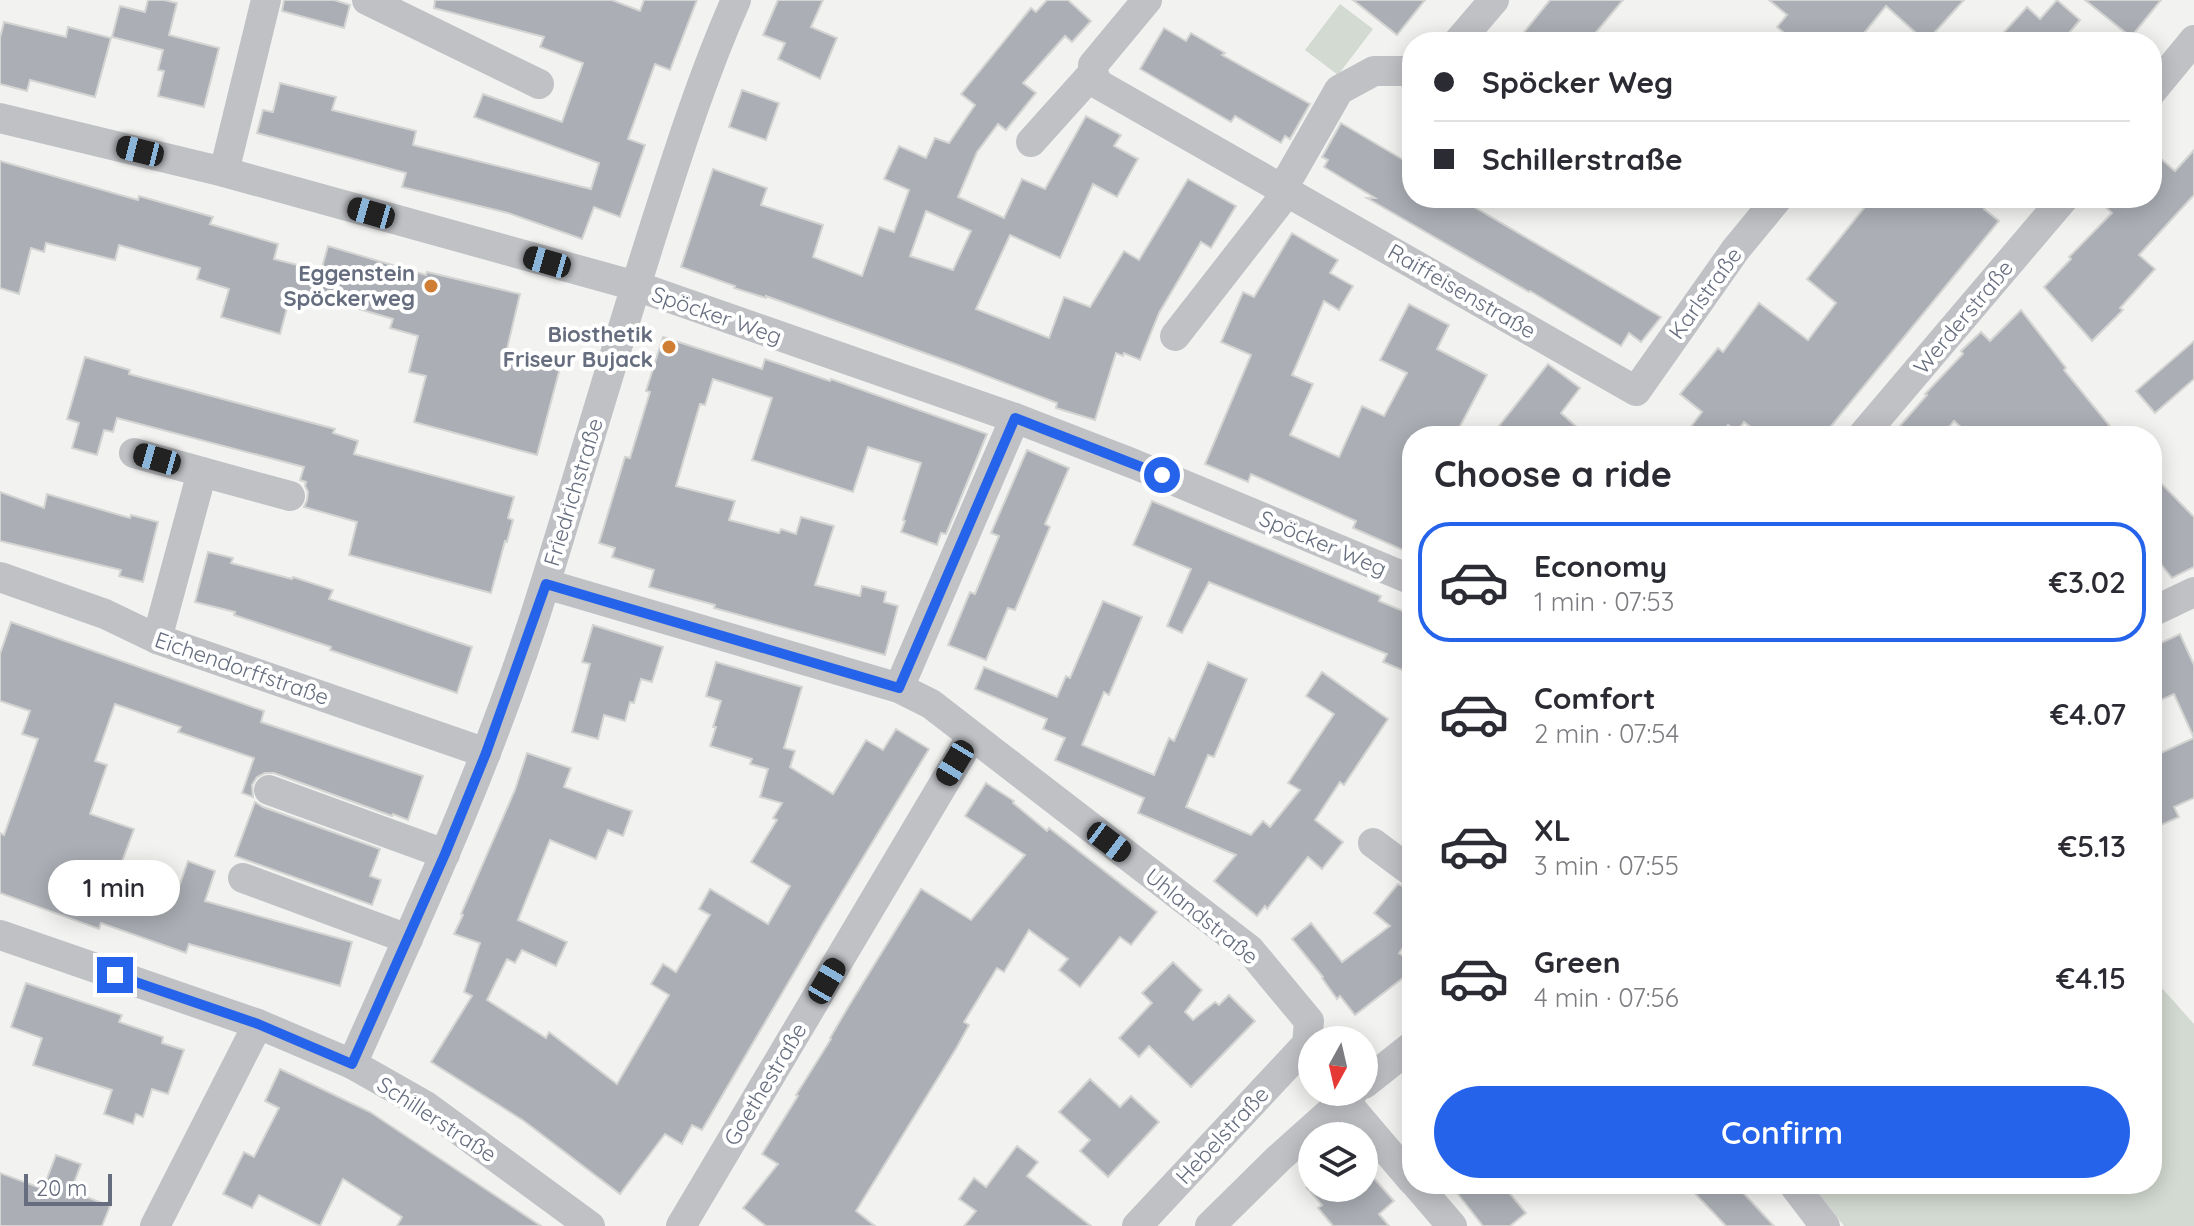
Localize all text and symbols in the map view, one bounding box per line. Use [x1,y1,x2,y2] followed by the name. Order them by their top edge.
[1482,63,1673,101] text: Spöcker Weg
[114,134,166,168] car
[1482,140,1683,178] text: Schillerstraße
[345,195,397,231] car
[1383,237,1541,345] street label: Raiffeisenstraße
[1662,242,1748,344] street label: Karlstraße
[521,244,573,280] car
[1907,254,2019,380] street label: Werderstraße
[283,259,415,312] place label: Eggenstein Spöckerweg
[422,277,440,295] marker: Eggenstein Spöckerweg
[648,280,786,350] street label: Spöcker Weg
[503,320,653,373] place label: Biosthetik Friseur Bujack
[660,338,678,356] marker: Biosthetik Friseur Bujack
[537,415,609,569] street label: Friedrichstraße
[131,441,183,477] car
[1434,451,1672,496] text: Choose a ride
[1144,457,1180,493] route start
[1255,504,1391,582] street label: Spöcker Weg
[1438,546,1510,618] icon: car
[1534,547,1667,585] text: Economy
[2049,563,2126,601] text: €3.02
[1534,585,1674,618] text: 1 min · 07:53
[151,625,333,711] street label: Eichendorffstraße
[1438,678,1510,750] icon: car
[1534,679,1655,717] text: Comfort
[2050,695,2126,733] text: €4.07
[1534,717,1679,750] text: 2 min · 07:54
[932,736,978,790] car
[1438,810,1510,882] icon: car
[1534,811,1571,849] text: XL
[1083,818,1135,866] car
[2058,827,2126,865] text: €5.13
[1534,849,1679,882] text: 3 min · 07:55
[49,859,181,915] callout: 1 min
[1140,862,1264,970] street label: Uhlandstraße
[83,871,145,904] text: 1 min
[1438,942,1510,1014] icon: car
[1534,943,1621,981] text: Green
[805,954,849,1008] car
[97,957,133,993] route end
[2056,959,2126,997] text: €4.15
[1534,981,1679,1014] text: 4 min · 07:56
[717,1017,813,1151] street label: Goethestraße
[1298,1026,1378,1106] north arrow
[1298,1026,1378,1202] map controls
[372,1070,502,1168] street label: Schillerstraße
[1169,1080,1275,1190] street label: Hebelstraße
[1434,1086,2130,1178] button: Confirm
[1298,1122,1378,1202] button: layers
[24,1170,112,1206] scale bar
[36,1174,87,1202] text: 20 m

